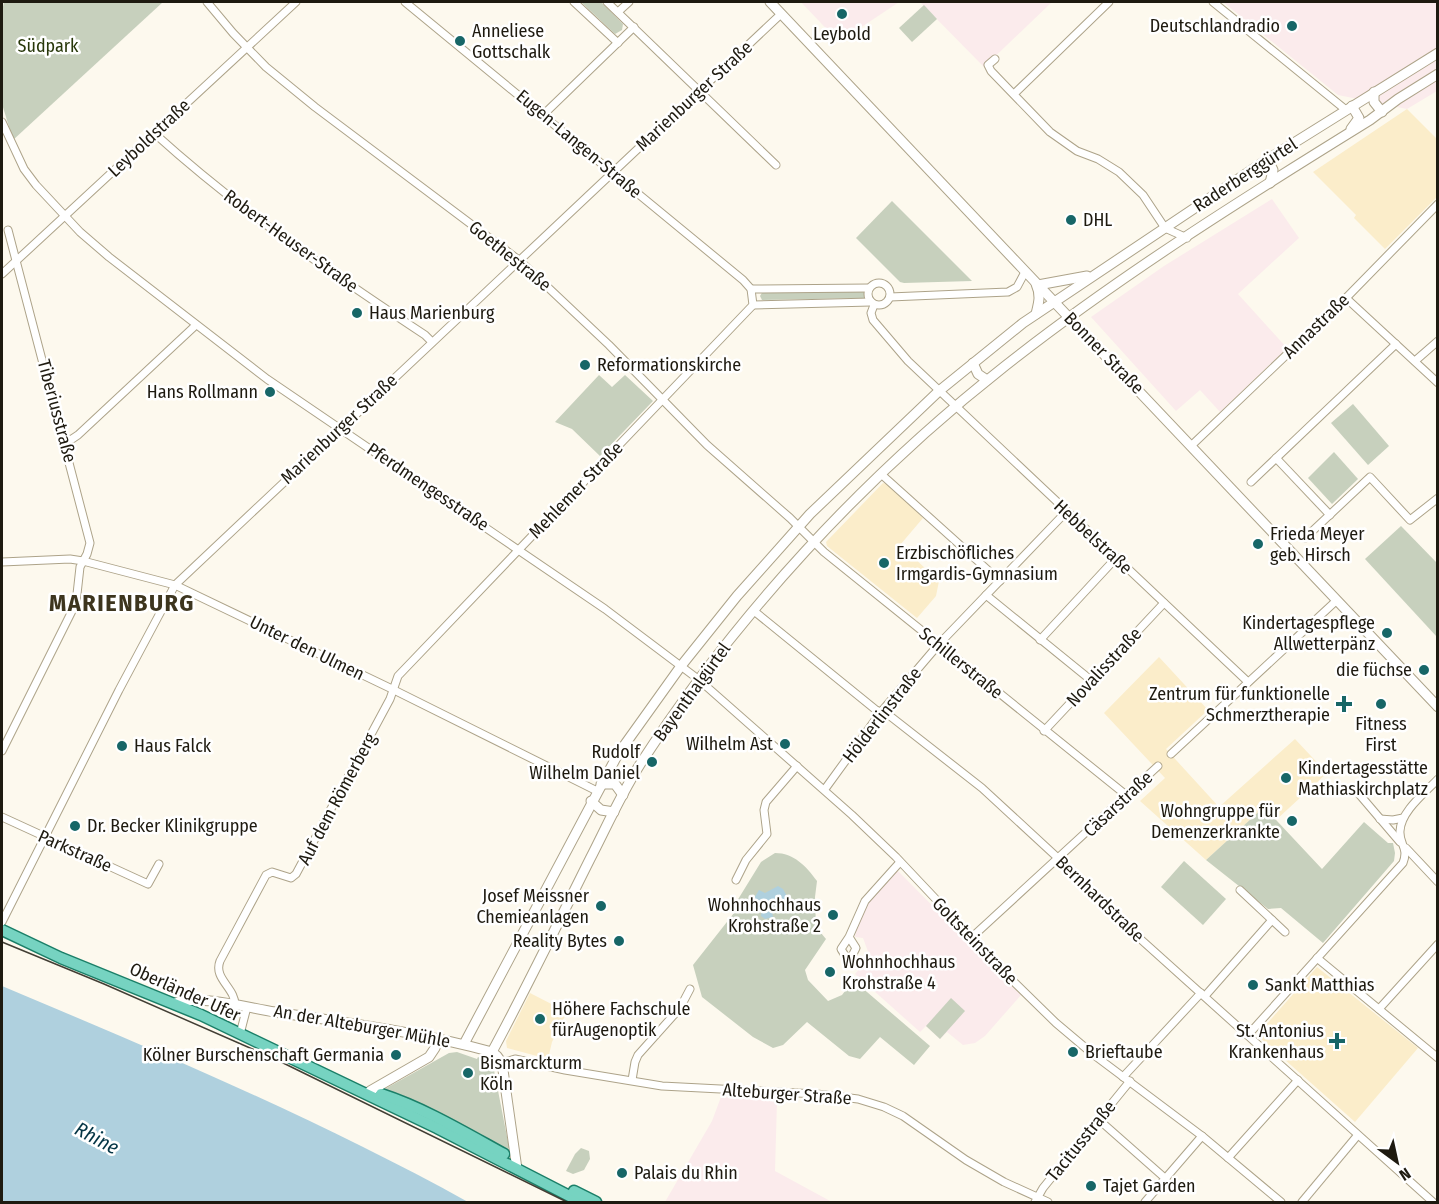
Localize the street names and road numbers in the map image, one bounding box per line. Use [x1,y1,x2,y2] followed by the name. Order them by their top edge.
[631,36,757,156] street label: Marienburger Straße
[512,85,646,203] street label: Eugen-Langen-Straße
[103,94,195,182] street label: Leyboldstraße
[1189,133,1301,217] street label: Raderberggürtel
[219,185,363,297] street label: Robert-Heuser-Straße
[464,216,556,296] street label: Goethestraße
[1278,289,1354,363] street label: Annastraße
[1059,307,1149,399] street label: Bonner Straße
[33,357,81,465] street label: Tiberiusstraße
[276,369,402,489] street label: Marienburger Straße
[524,437,628,543] street label: Mehlemer Straße
[363,438,493,536] street label: Pferdmengesstraße
[1049,495,1137,579] street label: Hebbelstraße
[246,611,368,685] street label: Unter den Ulmen
[915,622,1007,704] street label: Schillerstraße
[1062,623,1146,711] street label: Novalisstraße
[649,638,735,746] street label: Bayenthalgürtel
[838,663,926,767] street label: Hölderlinstraße
[293,729,381,869] street label: Auf dem Römerberg
[1079,766,1157,842] street label: Cäsarstraße
[35,825,115,877] street label: Parkstraße
[1051,851,1149,947] street label: Bernhardstraße
[928,893,1022,989] street label: Goltsteinstraße
[126,958,245,1027] street label: Oberländer Ufer
[272,1000,452,1052] street label: An der Alteburger Mühle
[722,1079,852,1109] street label: Alteburger Straße
[1042,1096,1120,1186] street label: Tacitusstraße

